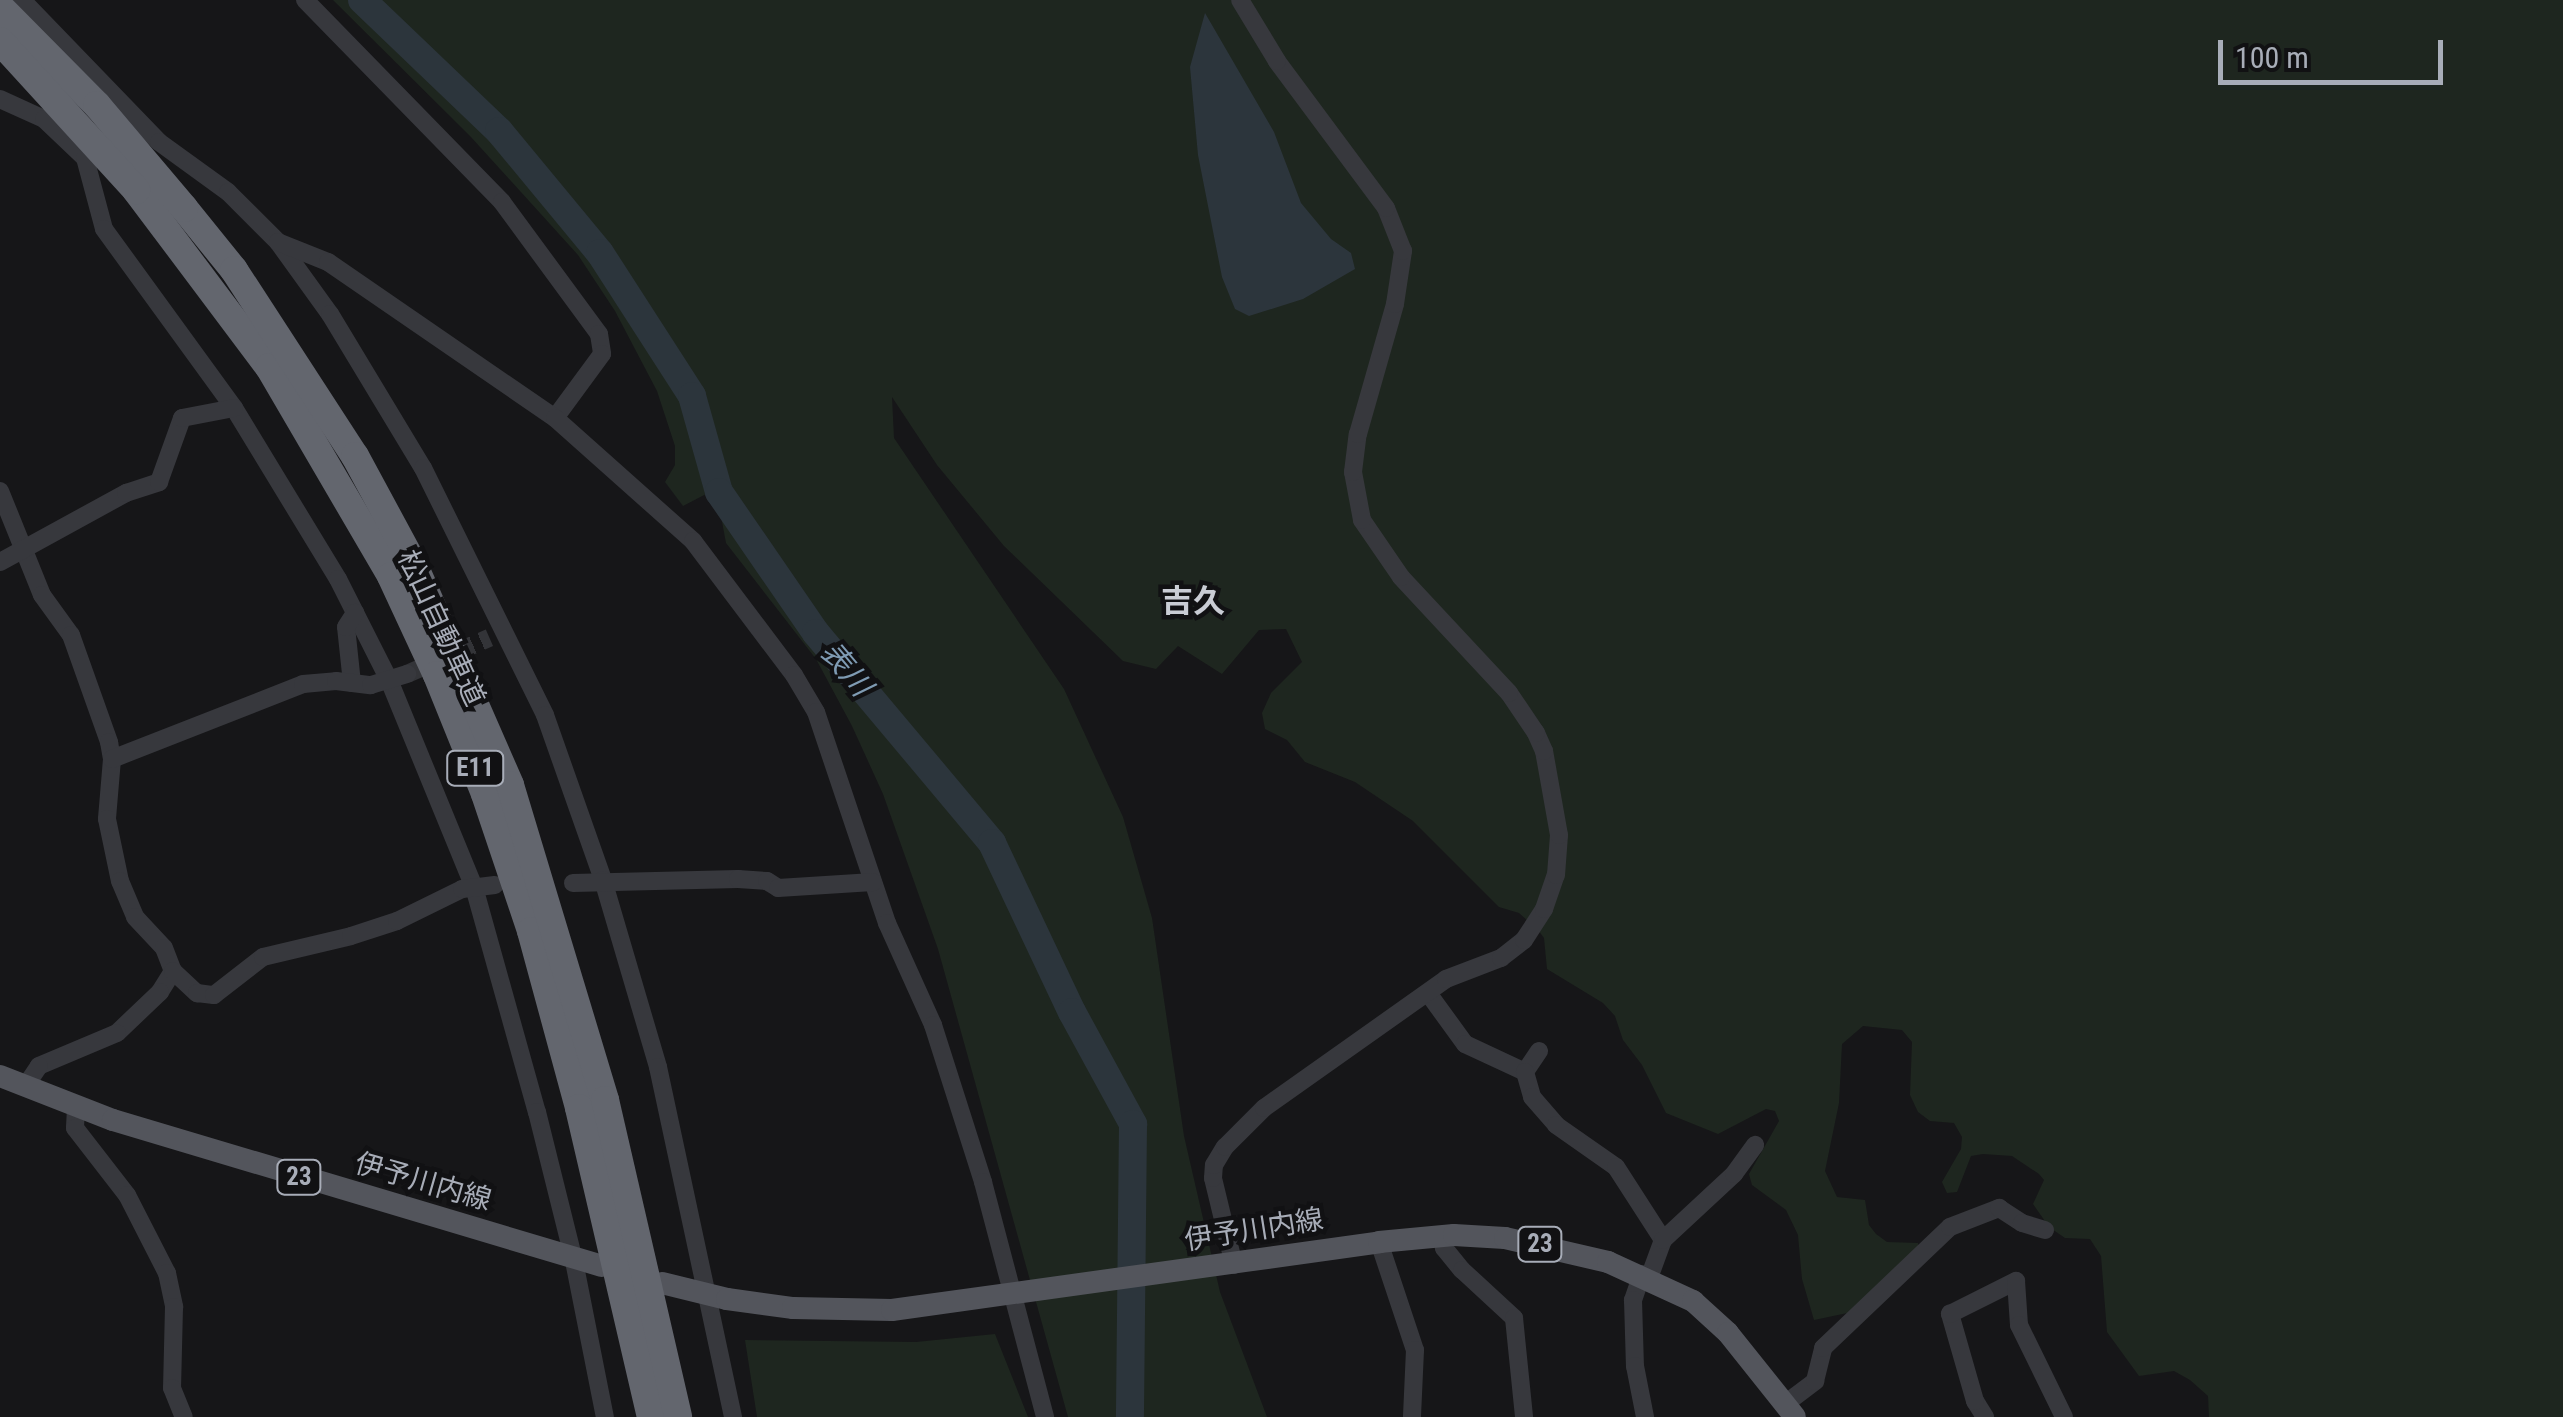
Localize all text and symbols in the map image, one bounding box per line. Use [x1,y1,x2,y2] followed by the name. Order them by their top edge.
[2223,20,2448,82] scale bar
[2235,40,2309,75] text: 100 m
[390,545,492,711] street label: 松山自動車道
[1161,582,1225,620] district label: 吉久
[813,634,879,704] water label: 表川
[445,748,505,788] road number: E11
[351,1147,495,1217] street label: 伊予川内線
[274,1157,324,1197] road number: 23
[1182,1202,1326,1258] street label: 伊予川内線
[1515,1224,1565,1264] road number: 23

